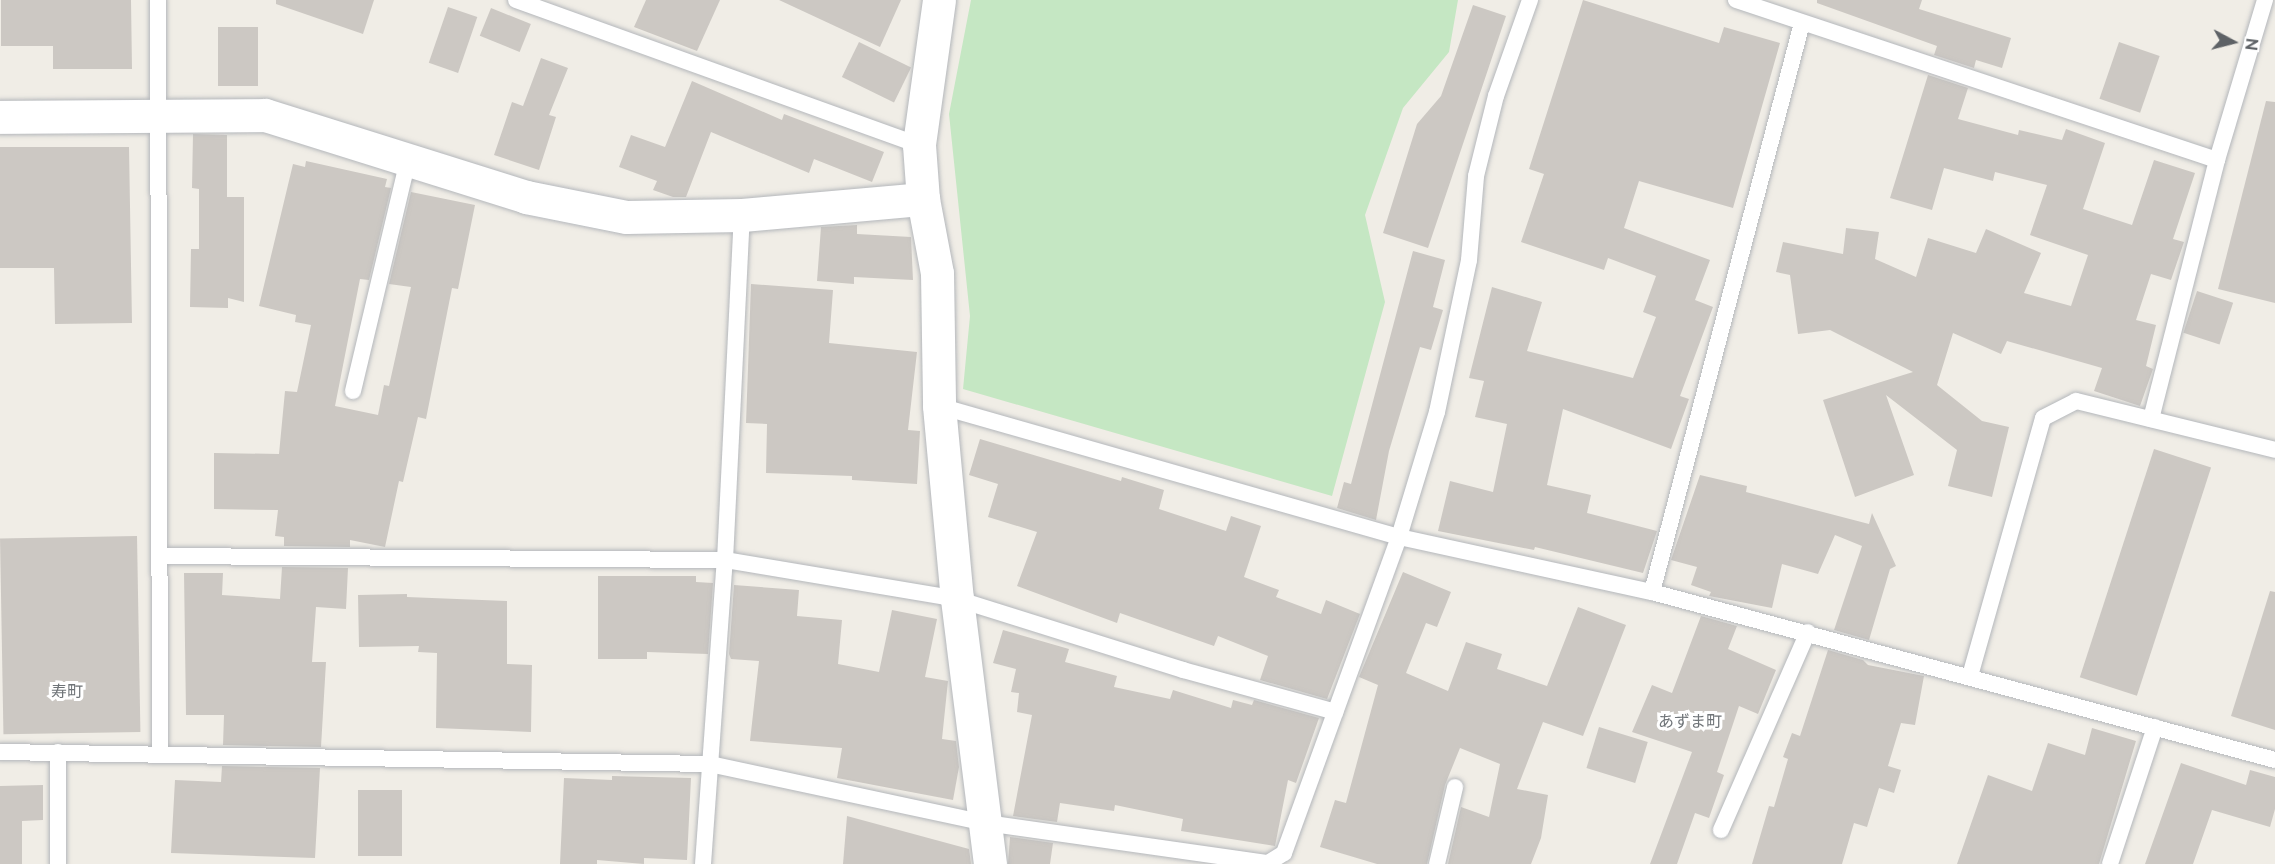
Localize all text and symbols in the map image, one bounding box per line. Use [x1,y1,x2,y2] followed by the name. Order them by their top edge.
[2203,12,2263,72] north arrow
[2241,37,2262,51] text: N
[51,682,83,702] district label: 寿町
[1658,712,1722,732] district label: あずま町

